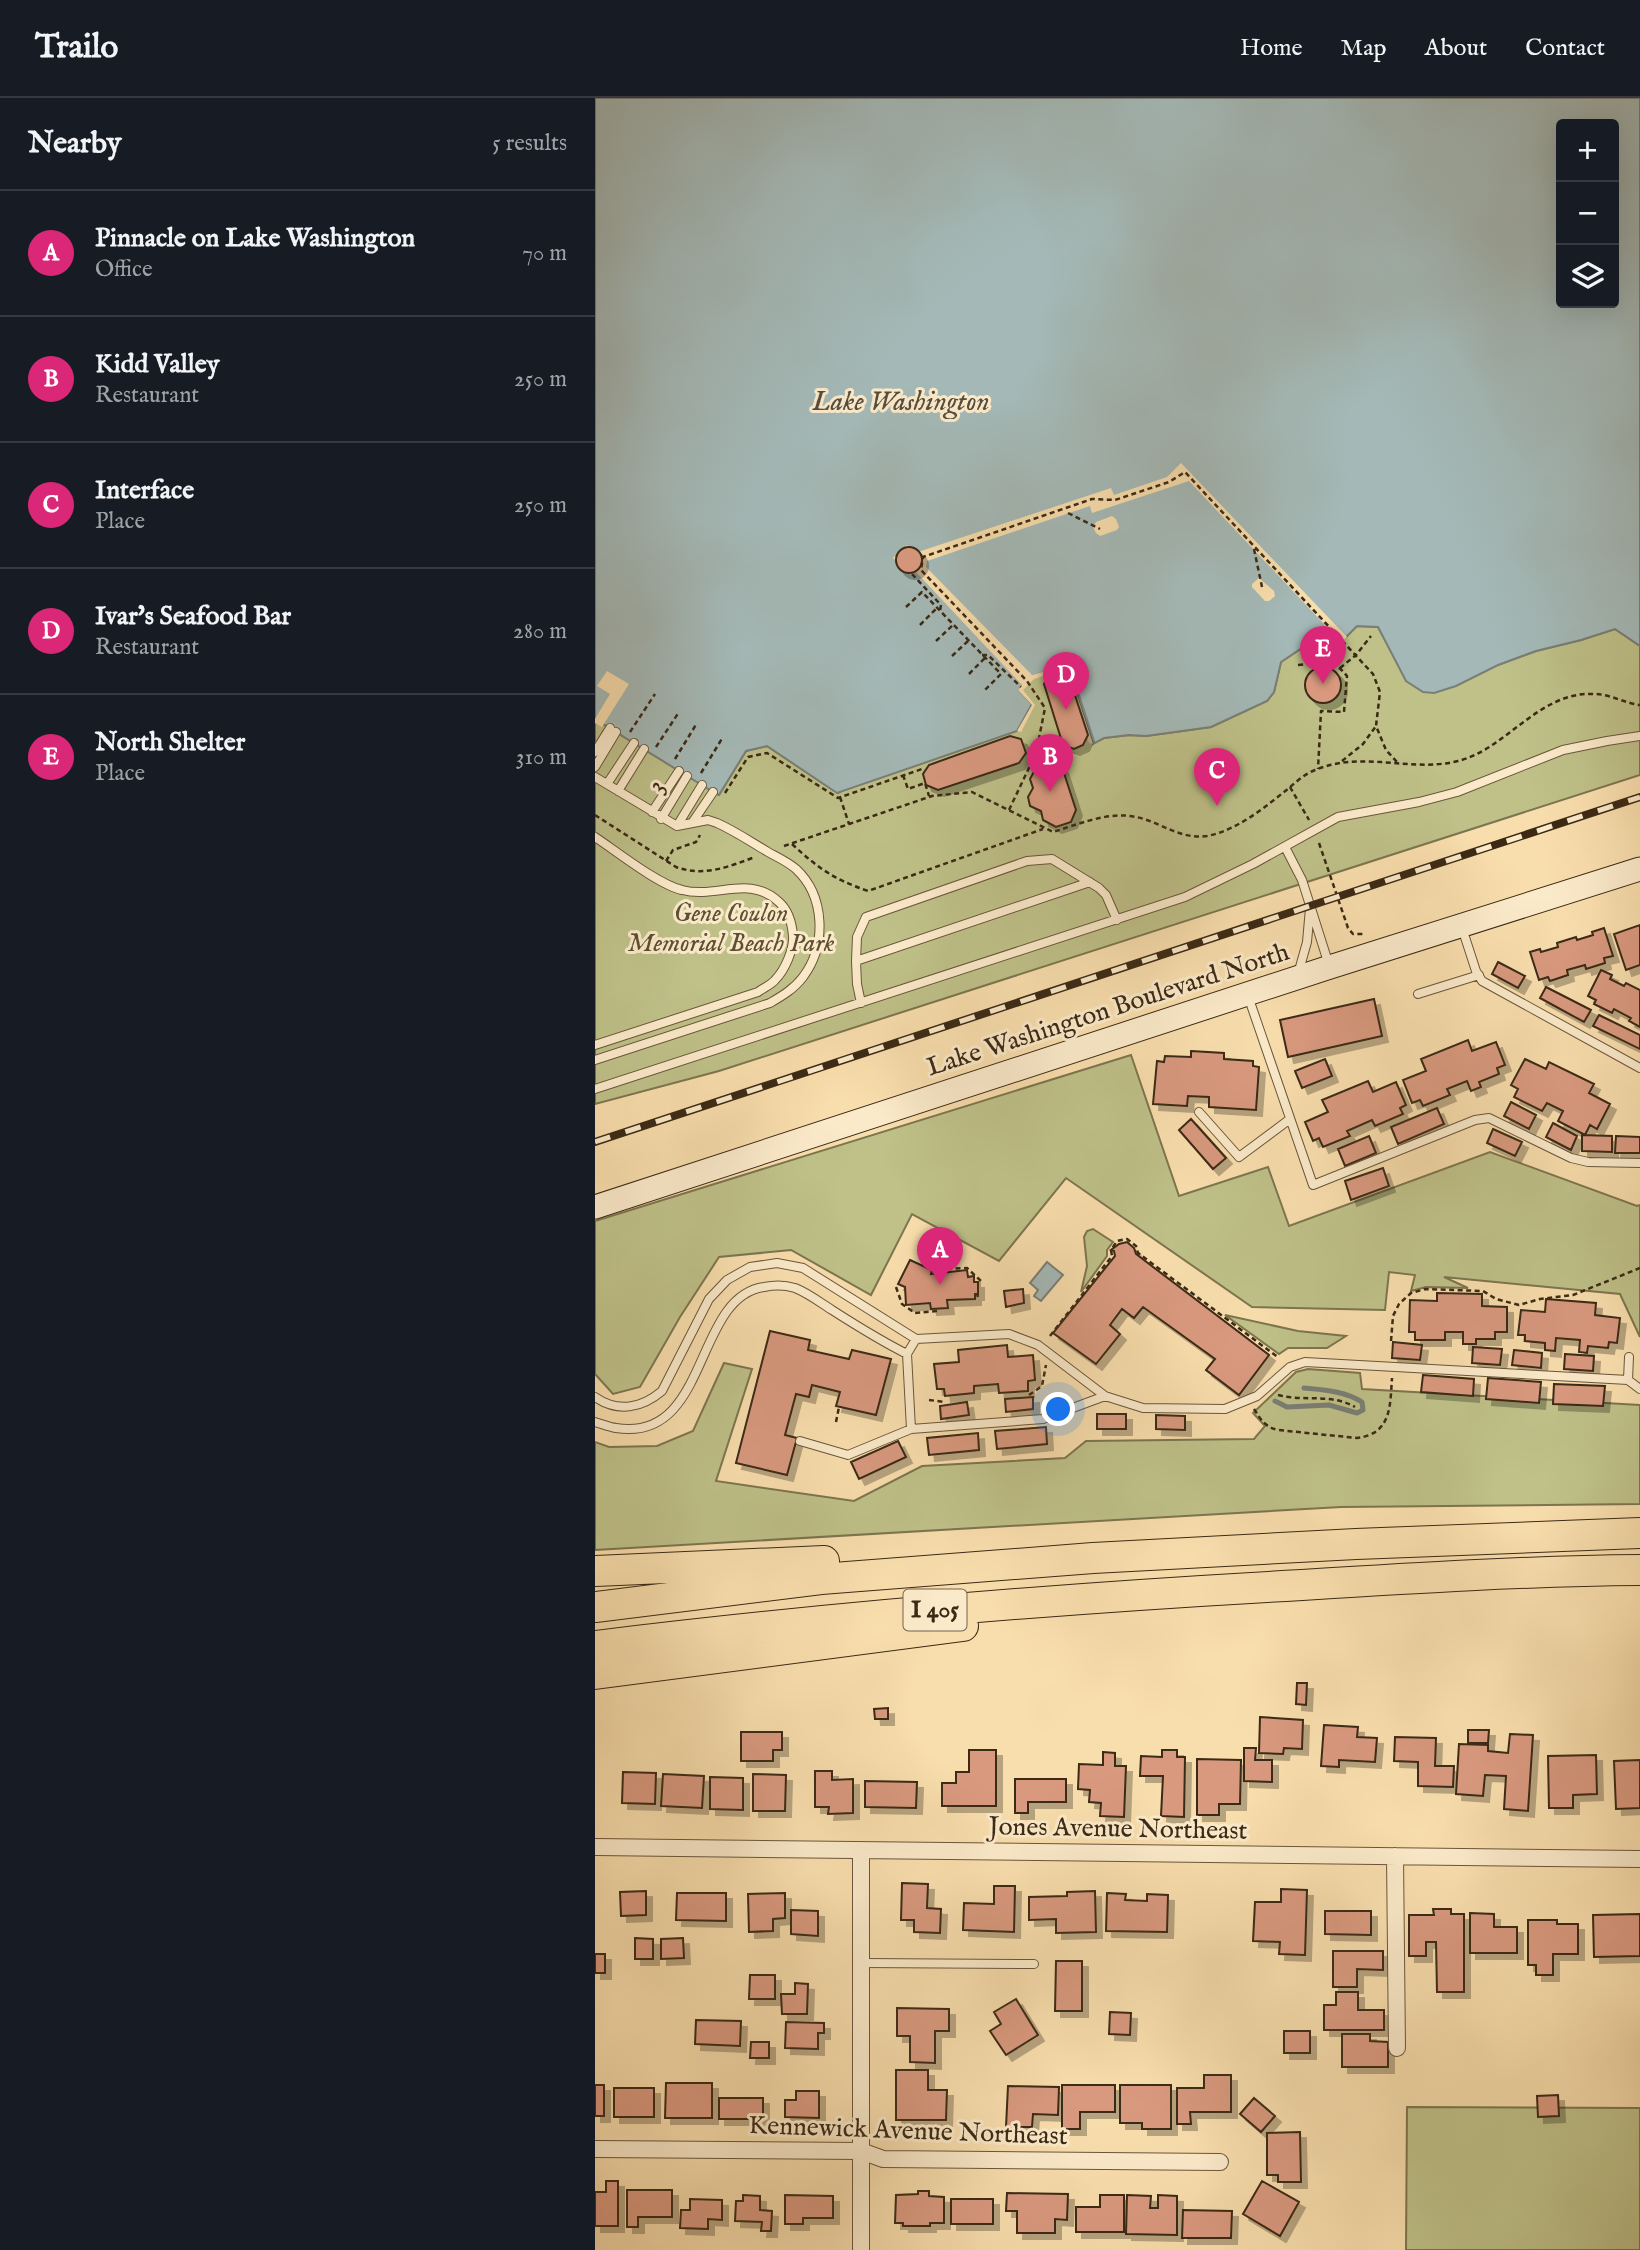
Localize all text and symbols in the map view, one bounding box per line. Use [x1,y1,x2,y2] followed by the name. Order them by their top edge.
[35,27,118,69] text: Trailo
[1240,33,1303,64] text: Home
[1341,33,1387,64] text: Map
[1425,33,1487,64] text: About
[1525,33,1605,64] text: Contact
[1556,119,1619,308] map controls
[1556,119,1619,182] button: +
[28,125,121,163] text: Nearby
[492,129,567,158] text: 5 results
[1556,182,1619,245] button: −
[95,222,415,255] text: Pinnacle on Lake Washington
[43,239,59,268] text: A
[522,239,567,268] text: 70 m
[1556,245,1619,308] button: layers
[95,255,152,284] text: Office
[95,348,219,381] text: Kidd Valley
[43,365,59,394] text: B
[514,365,567,394] text: 250 m
[95,381,199,410] text: Restaurant
[811,385,990,420] water label: Lake Washington
[95,474,194,507] text: Interface
[43,491,59,520] text: C
[514,491,567,520] text: 250 m
[95,507,145,536] text: Place
[95,600,291,633] text: Ivar's Seafood Bar
[42,617,60,646] text: D
[513,617,567,646] text: 280 m
[1300,626,1346,684] pin: E
[95,633,199,662] text: Restaurant
[1043,652,1089,710] pin: D
[95,726,245,759] text: North Shelter
[1027,734,1073,792] pin: B
[43,743,59,772] text: E
[516,743,567,772] text: 310 m
[1194,748,1240,806] pin: C
[95,759,145,788] text: Place
[639,773,673,799] street label: 3
[628,897,835,960] park label: Gene Coulon Memorial Beach Park
[923,936,1294,1084] street label: Lake Washington Boulevard North
[917,1227,963,1285] pin: A
[1041,1392,1075,1426] your location
[903,1590,967,1630] road number: I 405
[985,1810,1248,1848] street label: Jones Avenue Northeast
[748,2109,1068,2153] street label: Kennewick Avenue Northeast

